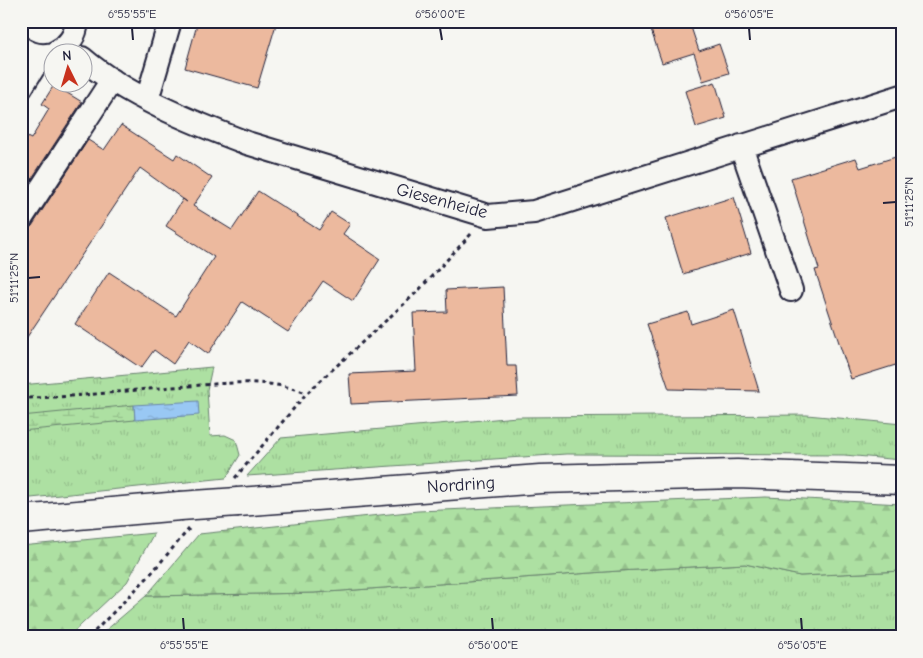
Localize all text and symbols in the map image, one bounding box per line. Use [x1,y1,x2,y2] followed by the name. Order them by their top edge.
[108,7,156,21] text: 6°55'55"E
[415,7,465,21] text: 6°56'00"E
[724,7,774,21] text: 6°56'05"E
[42,42,92,92] north arrow
[62,47,72,64] text: N
[902,177,916,227] text: 51°11'25"N
[394,179,490,223] street label: Giesenheide
[7,253,21,303] text: 51°11'25"N
[426,472,496,498] street label: Nordring
[160,638,208,652] text: 6°55'55"E
[468,638,518,652] text: 6°56'00"E
[777,638,827,652] text: 6°56'05"E

